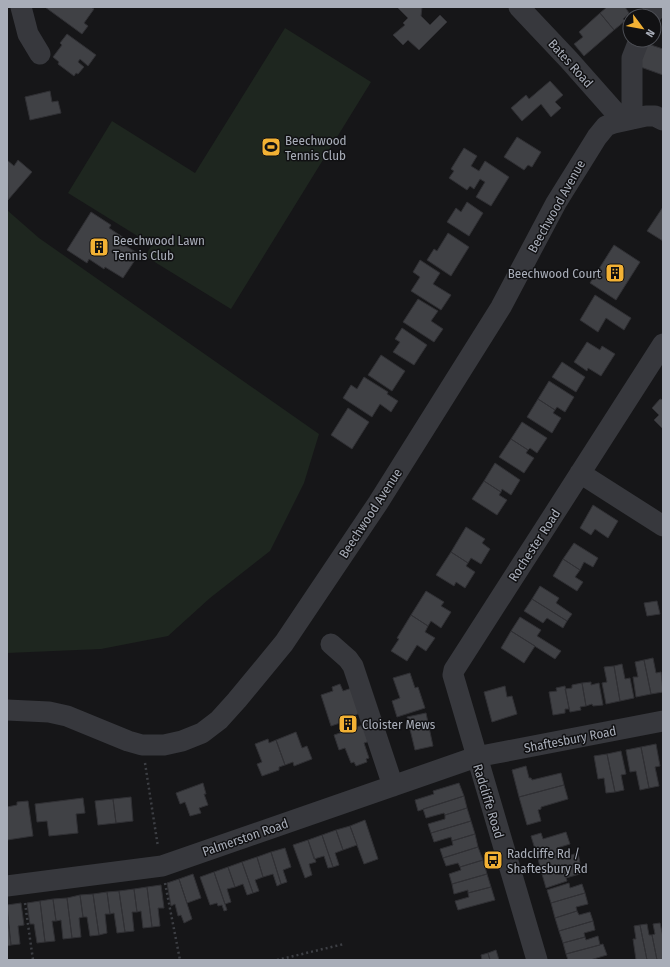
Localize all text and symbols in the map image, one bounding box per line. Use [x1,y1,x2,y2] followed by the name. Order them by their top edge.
[622,8,662,48] north arrow
[643,27,657,39] text: N
[545,36,596,90] street label: Bates Road
[285,133,347,163] place label: Beechwood Tennis Club
[260,136,282,158] sports icon: Beechwood Tennis Club
[525,157,588,255] street label: Beechwood Avenue
[113,233,205,263] place label: Beechwood Lawn Tennis Club
[88,236,110,258] building icon: Beechwood Lawn Tennis Club
[604,262,626,284] building icon: Beechwood Court
[508,266,602,281] place label: Beechwood Court
[336,466,405,561] street label: Beechwood Avenue
[505,506,563,584] street label: Rochester Road
[337,713,359,735] building icon: Cloister Mews
[362,717,436,732] place label: Cloister Mews
[523,723,618,756] street label: Shaftesbury Road
[470,762,507,840] street label: Radcliffe Road
[200,816,290,859] street label: Palmerston Road
[507,846,588,876] place label: Radcliffe Rd / Shaftesbury Rd
[482,849,504,871] bus stop icon: Radcliffe Rd / Shaftesbury Rd

